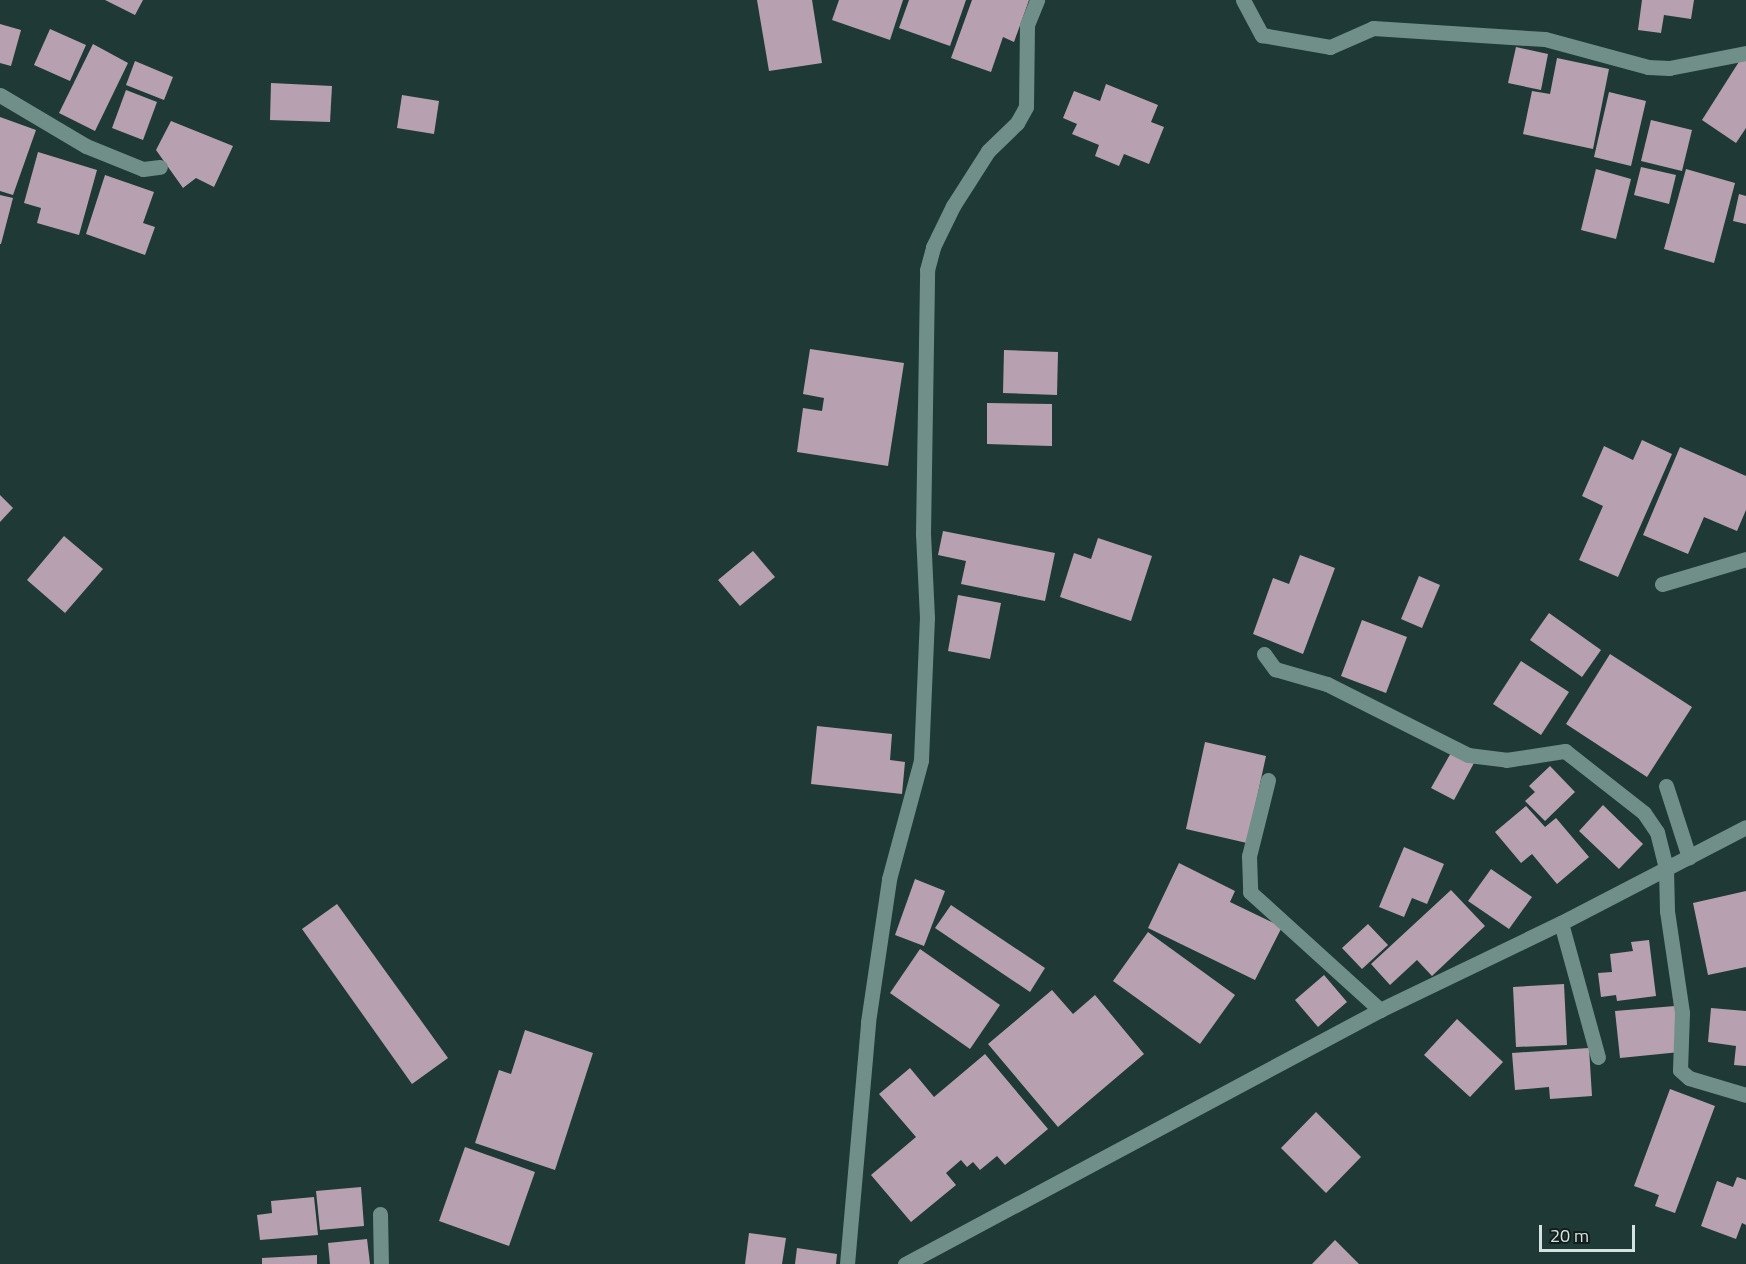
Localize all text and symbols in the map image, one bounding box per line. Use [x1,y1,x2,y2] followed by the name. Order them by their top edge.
[1542,1213,1638,1251] scale bar
[1550,1222,1589,1249] text: 20 m

